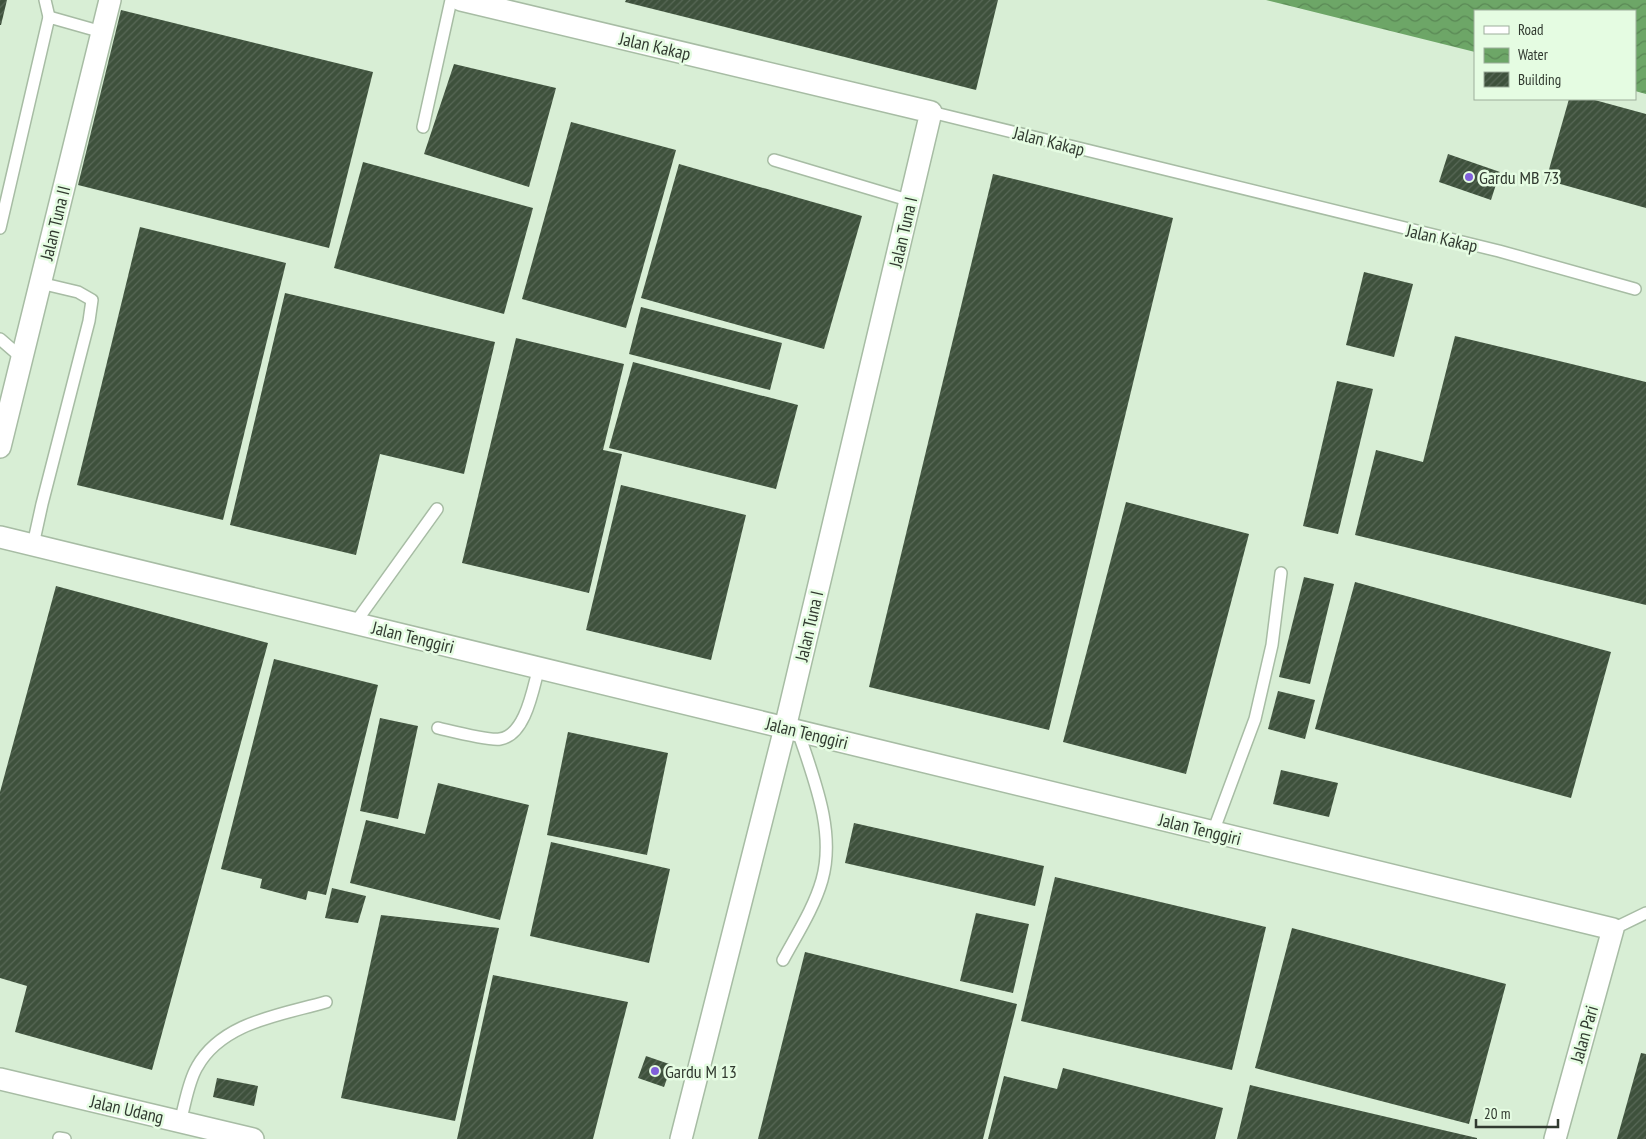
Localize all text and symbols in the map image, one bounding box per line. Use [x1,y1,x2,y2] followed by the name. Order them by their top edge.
[1474,10,1636,100] legend
[1518,20,1544,39] text: Road
[616,26,693,65] street label: Jalan Kakap
[1518,45,1549,64] text: Water
[1518,70,1561,89] text: Building
[1010,121,1087,161] street label: Jalan Kakap
[1479,166,1559,189] place label: Gardu MB 73
[1463,171,1475,183] marker: Gardu MB 73
[34,183,75,264] street label: Jalan Tuna II
[884,195,922,270] street label: Jalan Tuna I
[1403,218,1480,257] street label: Jalan Kakap
[790,589,828,664] street label: Jalan Tuna I
[368,615,457,658] street label: Jalan Tenggiri
[762,711,851,754] street label: Jalan Tenggiri
[1155,807,1244,850] street label: Jalan Tenggiri
[1565,1003,1603,1066] street label: Jalan Pari
[665,1060,737,1083] place label: Gardu M 13
[649,1065,661,1077] marker: Gardu M 13
[87,1089,166,1129] street label: Jalan Udang
[1476,1096,1558,1128] scale bar
[1484,1104,1510,1123] text: 20 m

